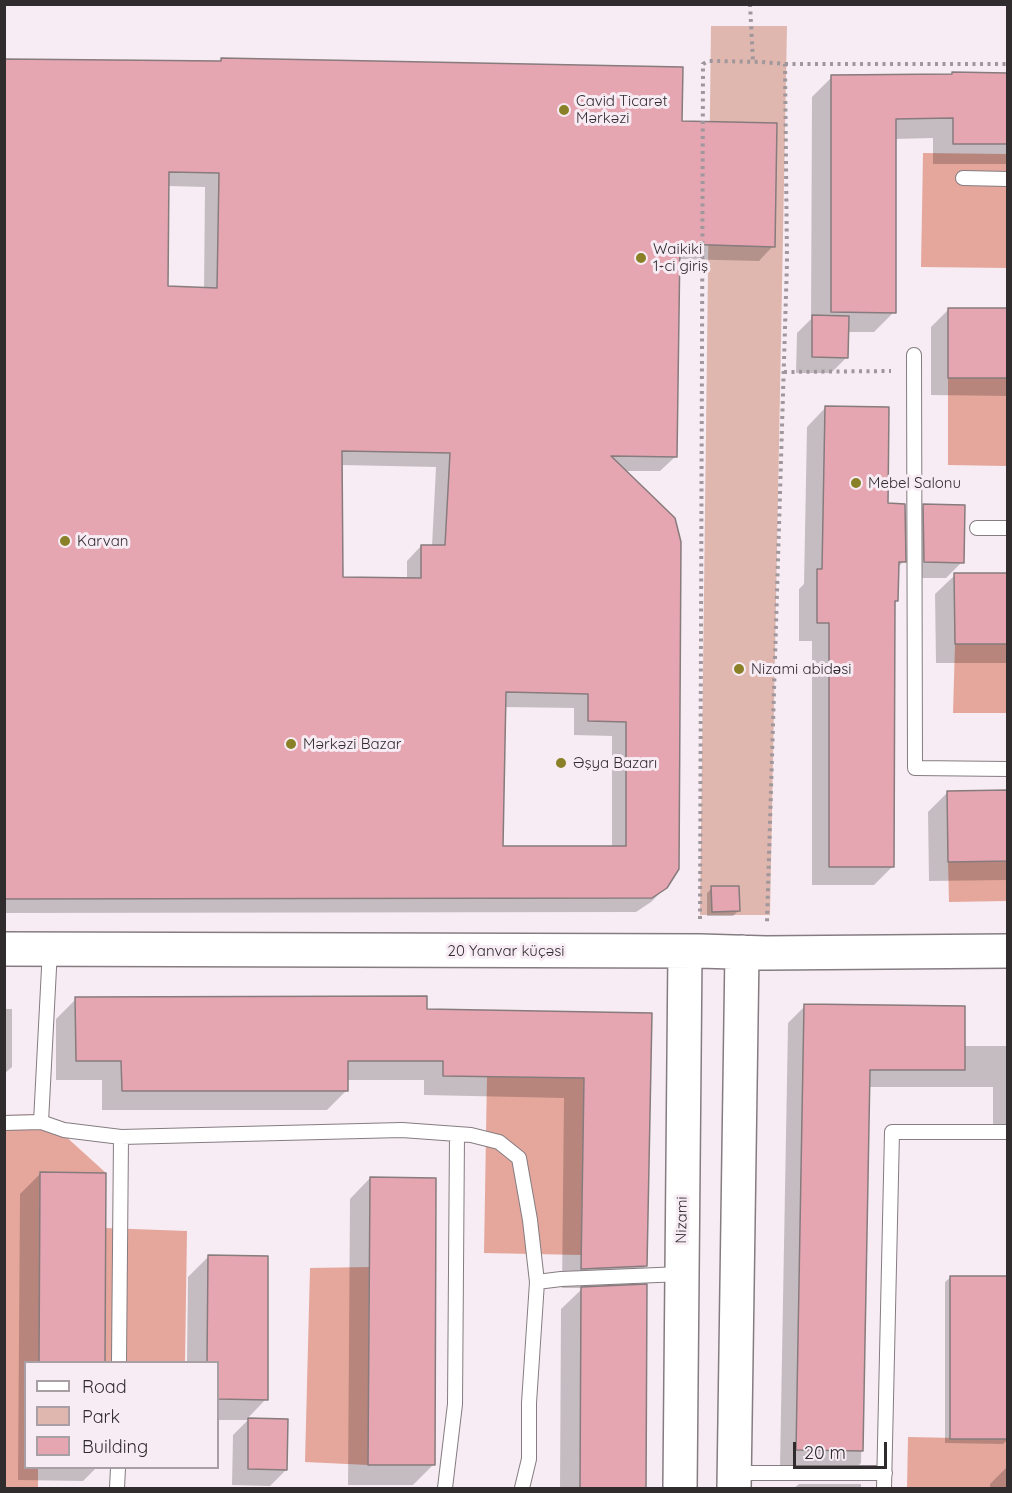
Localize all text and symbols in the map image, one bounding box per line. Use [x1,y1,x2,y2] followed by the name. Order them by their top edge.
[576,92,667,127] place label: Cavid Ticarət Mərkəzi
[557,103,571,117] marker: Cavid Ticarət Mərkəzi
[653,240,708,275] place label: Waikiki 1-ci giriş
[634,251,648,265] marker: Waikiki 1-ci giriş
[868,474,961,492] place label: Mebel Salonu
[849,476,863,490] marker: Mebel Salonu
[77,532,128,550] place label: Karvan
[58,534,72,548] marker: Karvan
[751,660,851,678] place label: Nizami abidәsi
[732,662,746,676] marker: Nizami abidәsi
[303,735,402,753] place label: Mərkəzi Bazar
[284,737,298,751] marker: Mərkəzi Bazar
[573,754,657,772] place label: Əşya Bazarı
[554,756,568,770] marker: Əşya Bazarı
[448,942,564,960] street label: 20 Yanvar küçəsi
[673,1196,691,1244] street label: Nizami
[24,1361,219,1469] legend
[82,1375,127,1398] text: Road
[82,1405,120,1428] text: Park
[796,1430,890,1468] scale bar
[82,1435,148,1458] text: Building
[804,1441,846,1464] text: 20 m

